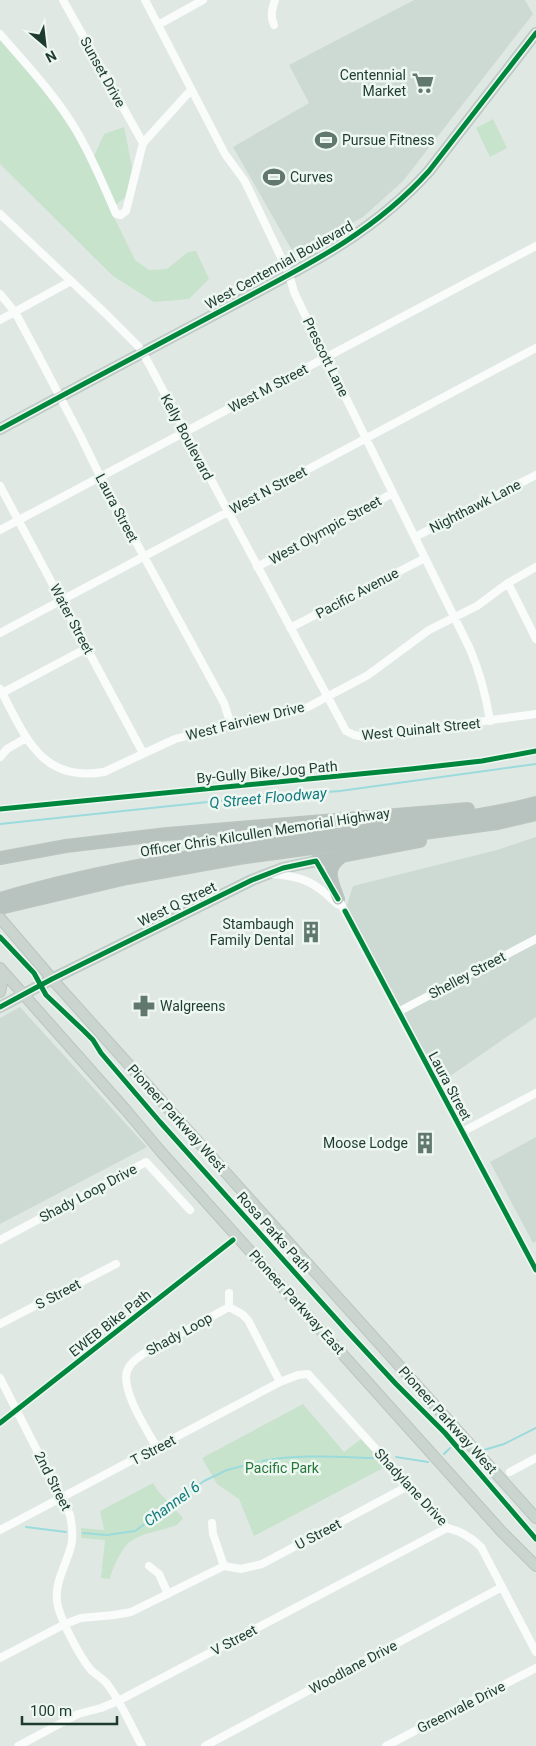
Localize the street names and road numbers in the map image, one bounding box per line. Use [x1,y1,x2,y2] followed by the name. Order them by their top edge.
[77,34,129,110] street label: Sunset Drive
[202,218,356,312] street label: West Centennial Boulevard
[300,315,352,399] street label: Prescott Lane
[226,360,311,416] street label: West M Street
[158,391,216,483] street label: Kelly Boulevard
[227,463,310,517] street label: West N Street
[92,471,142,545] street label: Laura Street
[427,476,523,536] street label: Nighthawk Lane
[266,492,384,568] street label: West Olympic Street
[313,564,401,622] street label: Pacific Avenue
[47,581,97,657] street label: Water Street
[184,699,306,743] street label: West Fairview Drive
[361,715,482,743] street label: West Quinalt Street
[196,758,338,786] street label: By-Gully Bike/Jog Path
[139,804,391,860] street label: Officer Chris Kilcullen Memorial Highway
[135,878,219,930] street label: West Q Street
[426,948,508,1002] street label: Shelley Street
[425,1049,475,1123] street label: Laura Street
[125,1061,230,1175] street label: Pioneer Parkway West
[37,1161,139,1225] street label: Shady Loop Drive
[234,1189,314,1275] street label: Rosa Parks Path
[246,1247,348,1358] street label: Pioneer Parkway East
[33,1275,84,1313] street label: S Street
[66,1286,154,1360] street label: EWEB Bike Path
[143,1309,215,1359] street label: Shady Loop
[396,1363,501,1477] street label: Pioneer Parkway West
[128,1431,179,1468] street label: T Street
[371,1445,451,1529] street label: Shadylane Drive
[31,1449,75,1513] street label: 2nd Street
[292,1515,344,1553] street label: U Street
[208,1621,260,1659] street label: V Street
[306,1637,400,1697] street label: Woodlane Drive
[414,1678,508,1736] street label: Greenvale Drive

